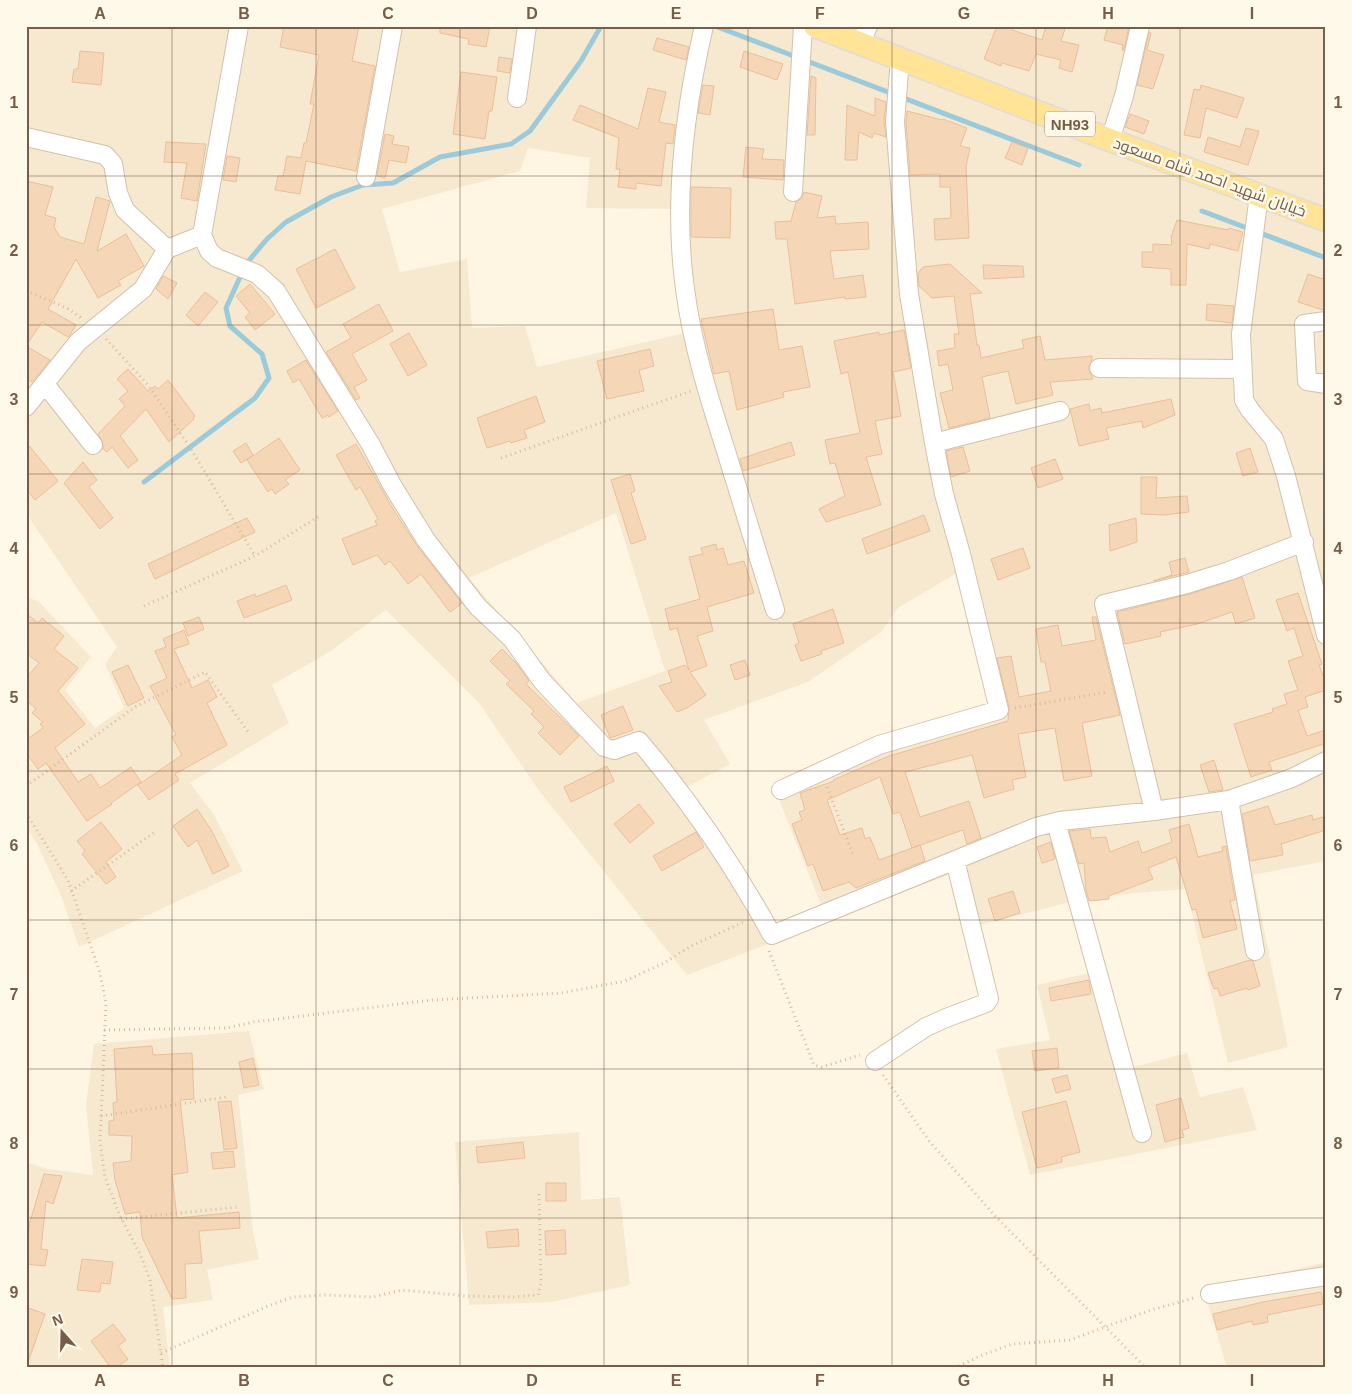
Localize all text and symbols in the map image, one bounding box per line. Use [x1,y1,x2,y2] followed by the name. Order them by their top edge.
[94,5,106,22] text: A
[238,5,250,22] text: B
[382,5,394,22] text: C
[526,5,538,22] text: D
[671,5,682,22] text: E
[815,5,825,22] text: F
[958,5,970,22] text: G
[1102,5,1114,22] text: H
[1250,5,1254,22] text: I
[10,94,19,111] text: 1
[1334,94,1343,111] text: 1
[1045,112,1095,136] road number: NH93
[1111,134,1309,222] street label: خیابان شهید احمد شاه مسعود
[10,242,19,259] text: 2
[1334,242,1343,259] text: 2
[10,391,19,408] text: 3
[1334,391,1343,408] text: 3
[10,540,19,557] text: 4
[1334,540,1343,557] text: 4
[10,689,19,706] text: 5
[1334,689,1343,706] text: 5
[10,837,19,854] text: 6
[1334,837,1343,854] text: 6
[10,986,19,1003] text: 7
[1334,986,1343,1003] text: 7
[10,1135,19,1152] text: 8
[1334,1135,1343,1152] text: 8
[10,1284,19,1301] text: 9
[1334,1284,1343,1301] text: 9
[38,1306,88,1356] north arrow
[50,1311,65,1329] text: N
[94,1372,106,1389] text: A
[238,1372,250,1389] text: B
[382,1372,394,1389] text: C
[526,1372,538,1389] text: D
[671,1372,682,1389] text: E
[815,1372,825,1389] text: F
[958,1372,970,1389] text: G
[1102,1372,1114,1389] text: H
[1250,1372,1254,1389] text: I

